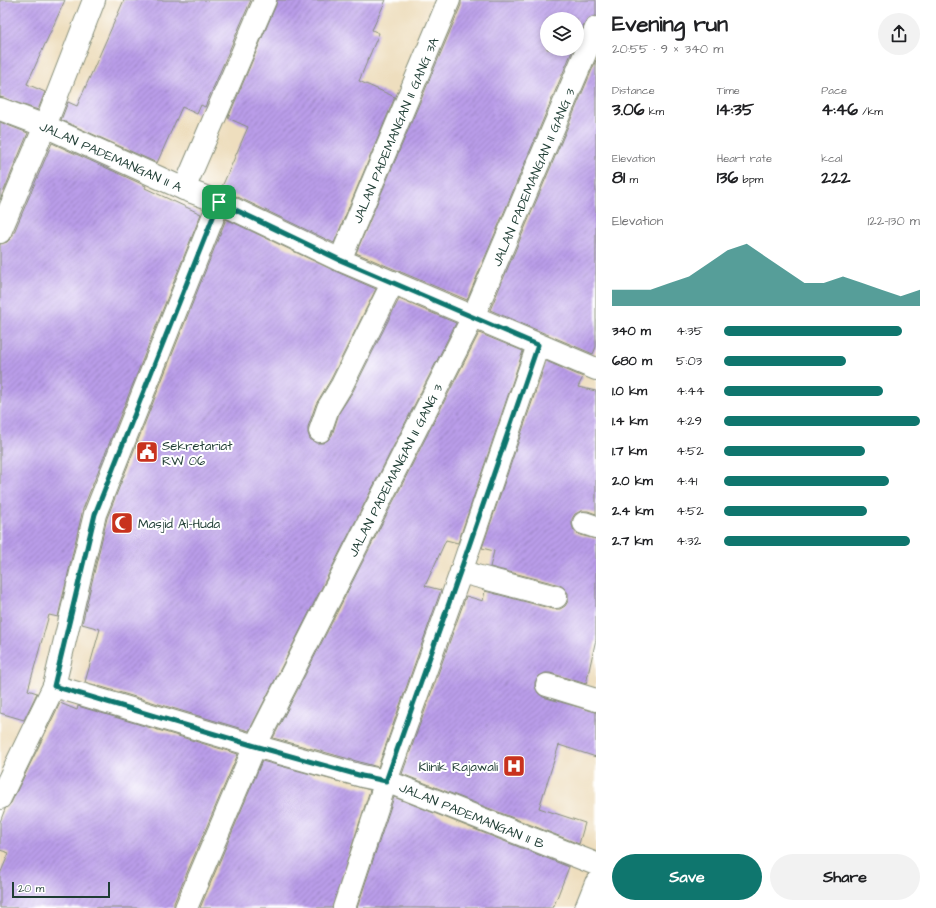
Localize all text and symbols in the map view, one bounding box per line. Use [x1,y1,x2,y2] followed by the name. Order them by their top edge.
[612,9,728,40] text: Evening run
[540,12,584,56] map controls
[540,12,584,56] button: layers
[878,13,920,55] button: share
[348,34,444,226] street label: JALAN PADEMANGAN II GANG 3A
[612,40,723,58] text: 20:55 · 9 × 340 m
[612,83,655,98] text: Distance
[717,83,740,98] text: Time
[821,83,847,98] text: Pace
[488,85,580,269] street label: JALAN PADEMANGAN II GANG 3
[612,98,644,122] text: 3.06
[717,98,754,122] text: 14:35
[821,98,858,122] text: 4:46
[644,104,664,119] text: km
[858,104,883,119] text: /km
[37,117,185,197] street label: JALAN PADEMANGAN II A
[612,151,655,166] text: Elevation
[717,151,772,166] text: Heart rate
[821,151,842,166] text: kcal
[612,166,625,190] text: 81
[717,166,738,190] text: 136
[821,166,851,190] text: 222
[625,172,638,187] text: m
[738,172,763,187] text: bpm
[202,185,236,219] pin
[208,191,230,213] icon: arrive
[612,212,663,230] text: Elevation
[868,212,920,230] text: 122–130 m
[612,322,651,340] text: 340 m
[676,322,703,340] text: 4:35
[612,352,652,370] text: 680 m
[676,352,702,370] text: 5:03
[344,380,448,560] street label: JALAN PADEMANGAN II GANG 3
[612,382,647,400] text: 1.0 km
[676,382,705,400] text: 4:44
[612,412,648,430] text: 1.4 km
[676,412,702,430] text: 4:29
[162,437,233,470] place label: Sekretariat RW 06
[134,439,160,465] public building icon: Sekretariat RW 06
[612,442,647,460] text: 1.7 km
[676,442,704,460] text: 4:52
[612,472,653,490] text: 2.0 km
[676,472,698,490] text: 4:41
[612,502,653,520] text: 2.4 km
[676,502,704,520] text: 4:52
[109,510,135,536] mosque icon: Masjid Al-Huda
[138,515,221,533] place label: Masjid Al-Huda
[612,532,653,550] text: 2.7 km
[676,532,701,550] text: 4:32
[501,753,527,779] hospital icon: Klinik Rajawali
[419,758,498,776] place label: Klinik Rajawali
[396,779,547,853] street label: JALAN PADEMANGAN II B
[612,854,762,900] button: Save
[770,854,920,900] button: Share
[12,880,110,899] scale bar
[18,881,44,896] text: 20 m

